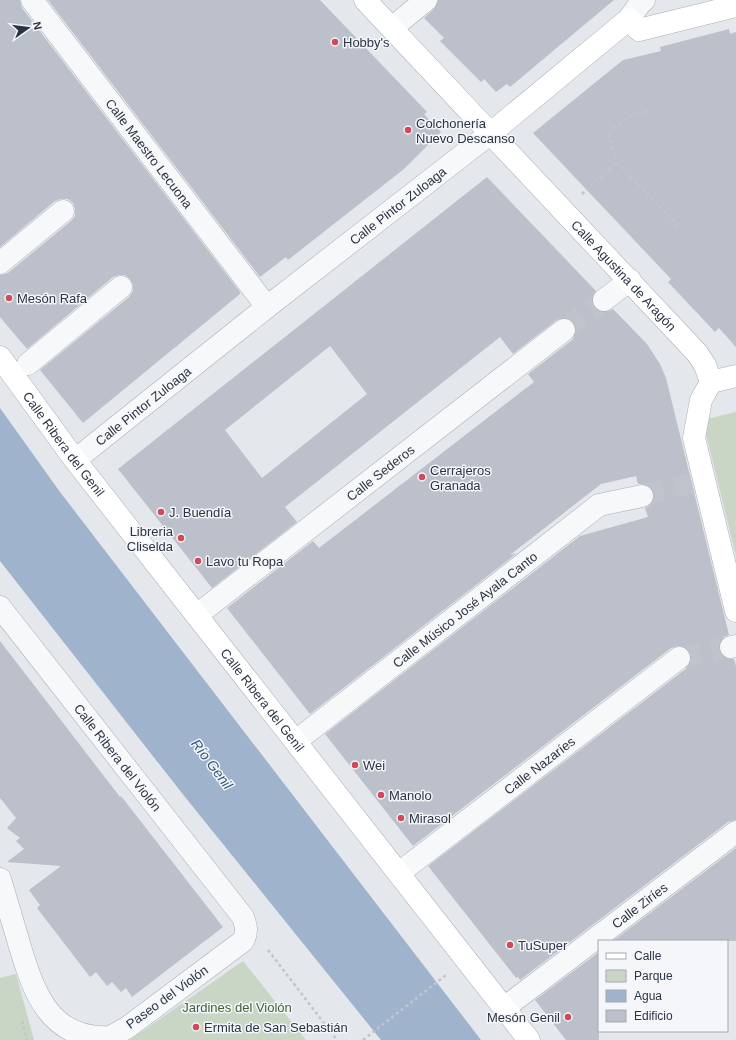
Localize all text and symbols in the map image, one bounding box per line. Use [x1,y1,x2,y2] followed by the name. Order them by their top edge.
[8,8,48,48] north arrow
[31,20,44,31] text: N
[343,35,390,50] place label: Hobby's
[330,37,340,47] marker: Hobby's
[103,96,196,212] street label: Calle Maestro Lecuona
[416,116,515,146] place label: Colchonería Nuevo Descanso
[403,125,413,135] marker: Colchonería Nuevo Descanso
[347,163,449,248] street label: Calle Pintor Zuloaga
[568,217,679,334] street label: Calle Agustina de Aragón
[17,291,88,306] place label: Mesón Rafa
[4,293,14,303] marker: Mesón Rafa
[92,363,194,448] street label: Calle Pintor Zuloaga
[20,389,108,499] street label: Calle Ribera del Genil
[343,441,418,504] street label: Calle Sederos
[430,463,491,493] place label: Cerrajeros Granada
[417,472,427,482] marker: Cerrajeros Granada
[169,505,232,520] place label: J. Buendía
[156,507,166,517] marker: J. Buendía
[127,524,174,554] place label: Libreria Cliselda
[176,533,186,543] marker: Libreria Cliselda
[390,549,540,670] street label: Calle Músico José Ayala Canto
[206,554,284,569] place label: Lavo tu Ropa
[193,556,203,566] marker: Lavo tu Ropa
[218,645,308,754] street label: Calle Ribera del Genil
[71,701,164,814] street label: Calle Ribera del Violón
[501,733,578,797] street label: Calle Nazaríes
[188,736,236,793] water label: Río Genil
[363,758,385,773] place label: Wei
[350,760,360,770] marker: Wei
[389,788,432,803] place label: Manolo
[376,790,386,800] marker: Manolo
[409,811,451,826] place label: Mirasol
[396,813,406,823] marker: Mirasol
[609,879,671,931] street label: Calle Ziríes
[518,938,568,953] place label: TuSuper
[505,940,515,950] marker: TuSuper
[598,940,728,1032] legend
[634,949,662,963] text: Calle
[123,962,211,1032] street label: Paseo del Violón
[634,969,673,983] text: Parque
[634,989,662,1003] text: Agua
[182,1000,292,1015] park label: Jardines del Violón
[634,1009,673,1023] text: Edificio
[487,1010,560,1025] place label: Mesón Genil
[563,1012,573,1022] marker: Mesón Genil
[204,1020,348,1035] place label: Ermita de San Sebastián
[191,1022,201,1032] marker: Ermita de San Sebastián

